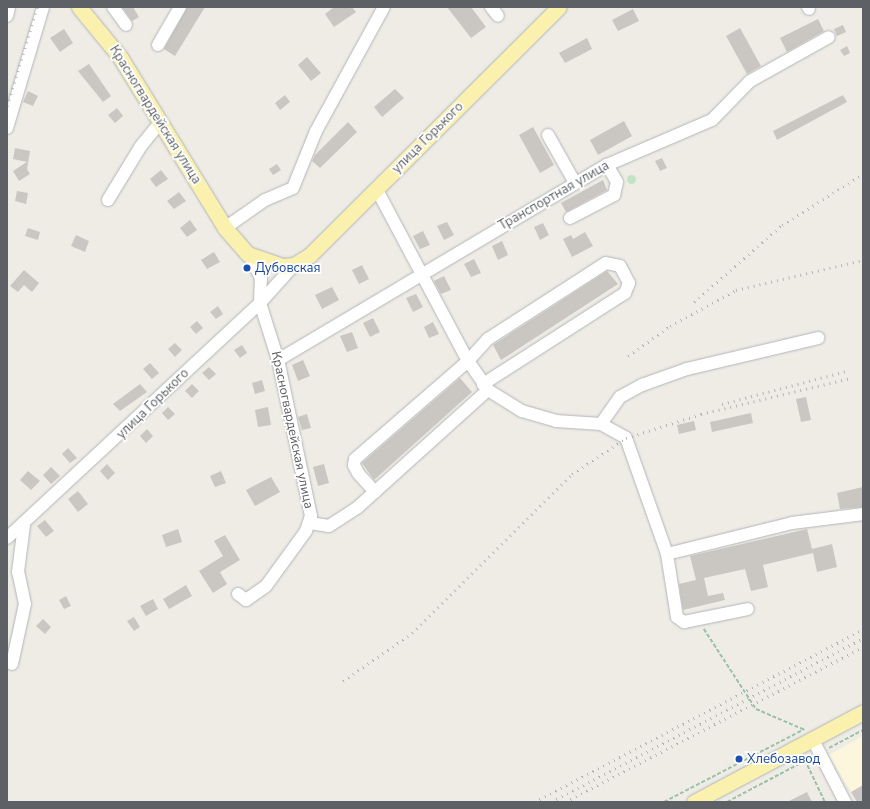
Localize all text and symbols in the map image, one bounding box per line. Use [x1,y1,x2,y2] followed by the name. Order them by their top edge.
[106,43,204,187] street label: Красногвардейская улица
[389,99,467,177] street label: улица Горького
[496,158,612,234] street label: Транспортная улица
[255,260,320,276] place label: Дубовская
[242,263,252,273] marker: Дубовская
[268,350,316,510] street label: Красногвардейская улица
[114,366,192,442] street label: улица Горького
[747,751,820,767] place label: Хлебозавод
[734,754,744,764] marker: Хлебозавод

